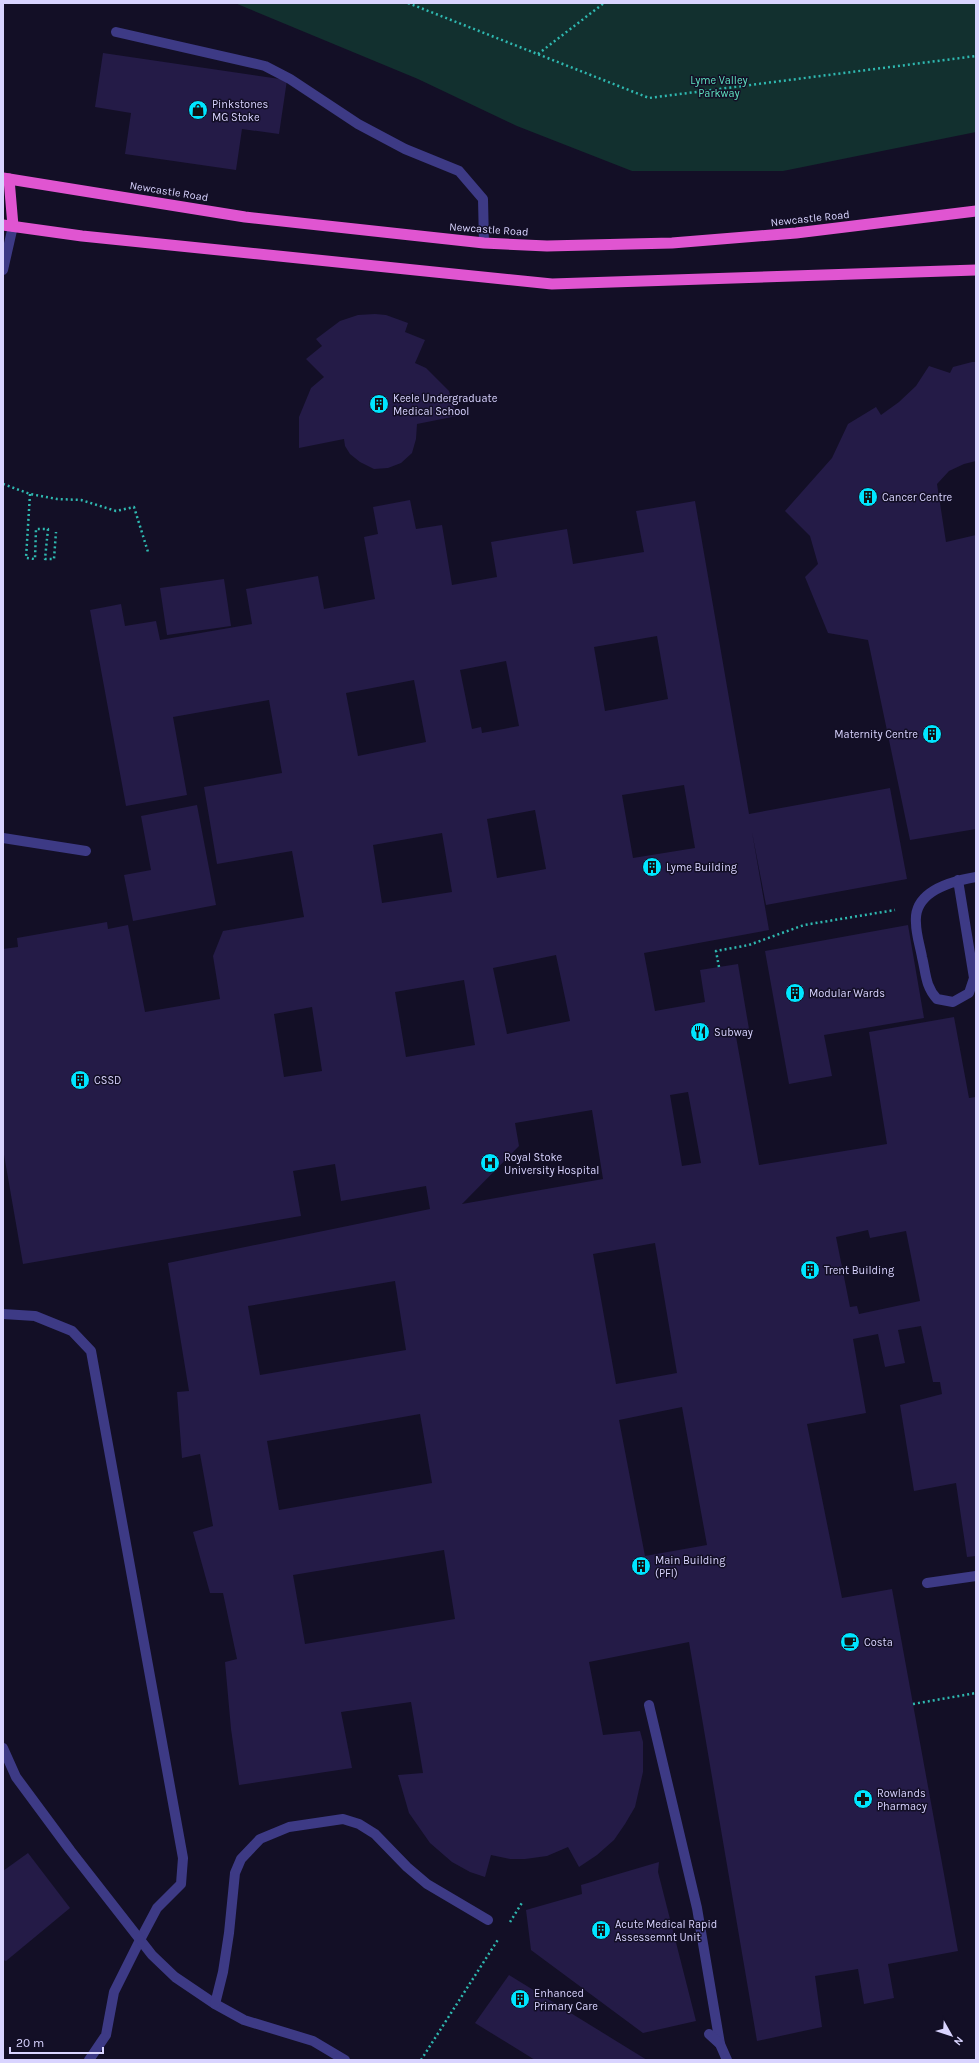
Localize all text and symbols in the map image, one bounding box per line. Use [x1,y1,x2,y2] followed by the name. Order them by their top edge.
[690,74,748,100] park label: Lyme Valley Parkway
[212,98,268,124] place label: Pinkstones MG Stoke
[187,99,209,121] shop icon: Pinkstones MG Stoke
[129,179,209,204] street label: Newcastle Road
[770,208,850,229] street label: Newcastle Road
[449,220,529,239] street label: Newcastle Road
[393,392,498,418] place label: Keele Undergraduate Medical School
[368,393,390,415] building icon: Keele Undergraduate Medical School
[857,486,879,508] building icon: Cancer Centre
[882,491,952,504] place label: Cancer Centre
[921,723,943,745] building icon: Maternity Centre
[834,728,918,741] place label: Maternity Centre
[641,856,663,878] building icon: Lyme Building
[666,861,738,874] place label: Lyme Building
[784,982,806,1004] building icon: Modular Wards
[809,987,885,1000] place label: Modular Wards
[689,1021,711,1043] restaurant icon: Subway
[714,1026,753,1039] place label: Subway
[69,1069,91,1091] building icon: CSSD
[94,1074,121,1087] place label: CSSD
[504,1151,599,1177] place label: Royal Stoke University Hospital
[479,1152,501,1174] hospital icon: Royal Stoke University Hospital
[799,1259,821,1281] building icon: Trent Building
[824,1264,895,1277] place label: Trent Building
[655,1554,726,1580] place label: Main Building (PFI)
[630,1555,652,1577] building icon: Main Building (PFI)
[839,1631,861,1653] cafe icon: Costa
[864,1636,893,1649] place label: Costa
[877,1787,927,1813] place label: Rowlands Pharmacy
[852,1788,874,1810] pharmacy icon: Rowlands Pharmacy
[615,1918,717,1944] place label: Acute Medical Rapid Assessemnt Unit
[590,1919,612,1941] building icon: Acute Medical Rapid Assessemnt Unit
[534,1987,598,2013] place label: Enhanced Primary Care
[509,1988,531,2010] building icon: Enhanced Primary Care
[931,2015,971,2055] north arrow
[10,2029,103,2055] scale bar
[951,2034,966,2048] text: N
[16,2036,44,2050] text: 20 m

